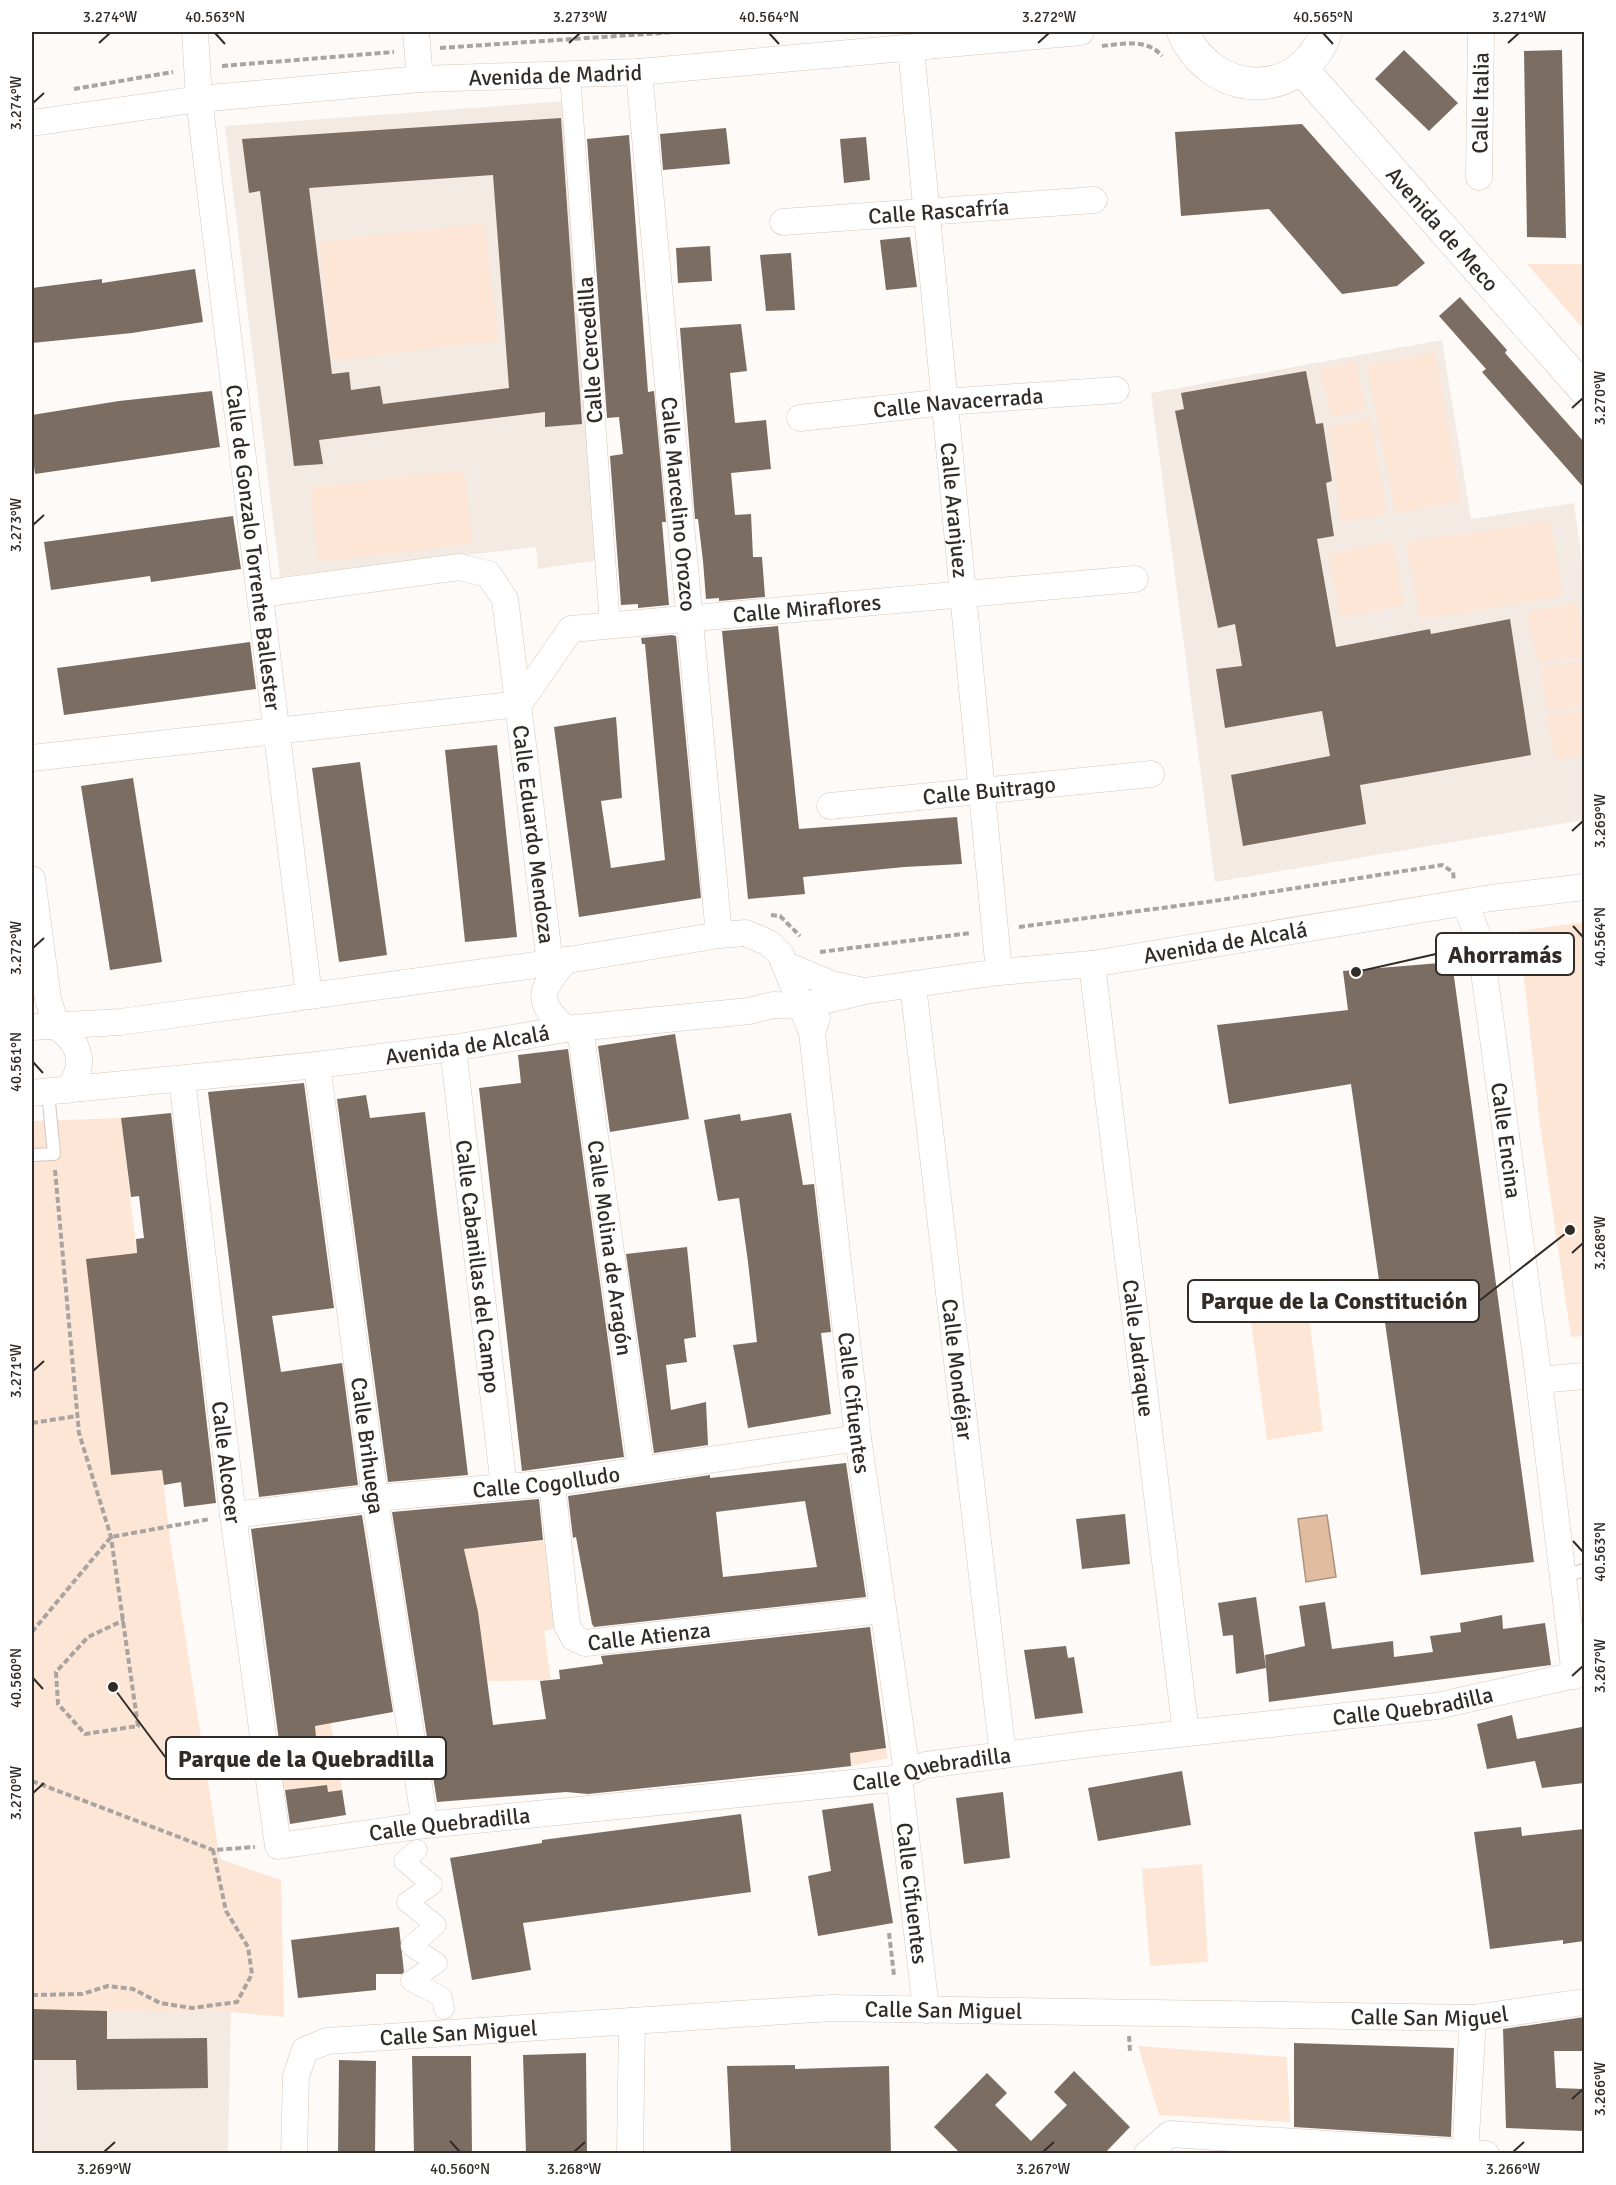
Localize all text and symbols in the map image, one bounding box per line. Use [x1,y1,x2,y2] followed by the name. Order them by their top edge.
[83,8,138,26] text: 3.274°W
[185,8,245,26] text: 40.563°N
[553,8,608,26] text: 3.273°W
[739,8,799,26] text: 40.564°N
[1022,8,1077,26] text: 3.272°W
[1293,8,1353,26] text: 40.565°N
[1492,8,1547,26] text: 3.271°W
[1466,52,1494,154] street label: Calle Italia
[468,58,643,91] street label: Avenida de Madrid
[7,75,25,130] text: 3.274°W
[1381,161,1505,297] street label: Avenida de Meco
[867,193,1010,229] street label: Calle Rascafría
[571,276,609,424] street label: Calle Cercedilla
[1591,370,1609,425] text: 3.270°W
[872,382,1044,423] street label: Calle Navacerrada
[221,383,287,712] street label: Calle de Gonzalo Torrente Ballester
[656,396,702,613] street label: Calle Marcelino Orozco
[935,441,975,579] street label: Calle Aranjuez
[7,497,25,552] text: 3.273°W
[732,588,882,628] street label: Calle Miraflores
[507,723,561,945] street label: Calle Eduardo Mendoza
[921,770,1057,810] street label: Calle Buitrago
[1591,793,1609,848] text: 3.269°W
[1591,907,1609,967] text: 40.564°N
[1141,915,1309,969] street label: Avenida de Alcalá
[7,920,25,975] text: 3.272°W
[1436,933,1574,975] callout: Ahorramás
[1448,940,1563,970] text: Ahorramás
[384,1019,551,1070] street label: Avenida de Alcalá
[7,1032,25,1092] text: 40.561°N
[1486,1081,1528,1200] street label: Calle Encina
[450,1138,507,1395] street label: Calle Cabanillas del Campo
[582,1138,639,1357] street label: Calle Molina de Aragón
[1591,1215,1609,1270] text: 3.268°W
[1117,1278,1161,1418] street label: Calle Jadraque
[1188,1280,1479,1322] callout: Parque de la Constitución
[1200,1286,1468,1316] text: Parque de la Constitución
[936,1297,980,1441] street label: Calle Mondéjar
[833,1331,877,1475] street label: Calle Cifuentes
[7,1343,25,1398] text: 3.271°W
[345,1375,391,1516] street label: Calle Brihuega
[206,1400,248,1525] street label: Calle Alcocer
[472,1460,622,1503] street label: Calle Cogolludo
[1591,1522,1609,1582] text: 40.563°N
[586,1616,712,1656] street label: Calle Atienza
[1591,1638,1609,1693] text: 3.267°W
[7,1648,25,1708] text: 40.560°N
[1331,1680,1496,1731] street label: Calle Quebradilla
[166,1737,446,1779] callout: Parque de la Quebradilla
[851,1741,1013,1796] street label: Calle Quebradilla
[178,1744,434,1774] text: Parque de la Quebradilla
[7,1765,25,1820] text: 3.270°W
[367,1801,531,1846] street label: Calle Quebradilla
[891,1821,934,1965] street label: Calle Cifuentes
[865,1995,1023,2024] street label: Calle San Miguel
[1350,2000,1510,2032] street label: Calle San Miguel
[379,2014,538,2051] street label: Calle San Miguel
[1591,2061,1609,2116] text: 3.266°W
[77,2160,132,2178] text: 3.269°W
[430,2160,490,2178] text: 40.560°N
[547,2160,602,2178] text: 3.268°W
[1016,2160,1071,2178] text: 3.267°W
[1486,2160,1541,2178] text: 3.266°W

